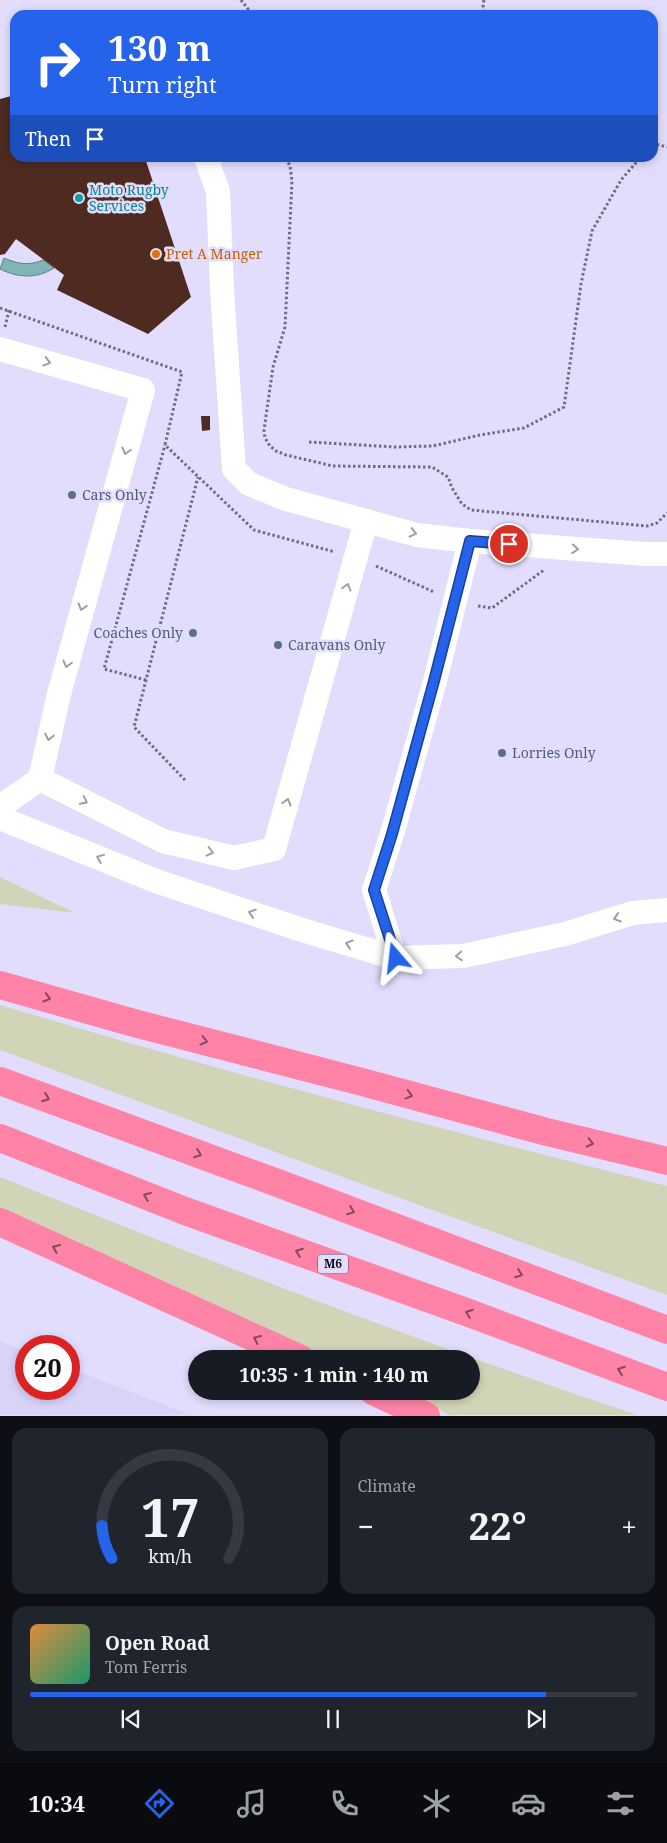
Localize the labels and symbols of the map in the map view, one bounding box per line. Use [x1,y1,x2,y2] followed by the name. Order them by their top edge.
[89,180,169,215] place label: Moto Rugby Services
[73,192,85,204] marker: Moto Rugby Services
[166,244,263,263] place label: Pret A Manger
[150,248,162,260] marker: Pret A Manger
[42,357,50,367] one-way arrow
[121,446,132,455] one-way arrow
[82,485,147,504] place label: Cars Only
[66,489,78,501] marker: Cars Only
[488,523,530,565] pin
[408,527,417,538] one-way arrow
[571,543,579,554] one-way arrow
[342,583,352,592] one-way arrow
[78,603,88,611] one-way arrow
[94,623,183,642] place label: Coaches Only
[187,627,199,639] marker: Coaches Only
[288,635,385,654] place label: Caravans Only
[272,639,284,651] marker: Caravans Only
[62,659,72,667] one-way arrow
[44,732,55,741] one-way arrow
[512,743,596,762] place label: Lorries Only
[496,747,508,759] marker: Lorries Only
[78,795,87,805] one-way arrow
[281,798,292,807] one-way arrow
[206,846,215,857] one-way arrow
[96,854,105,865] one-way arrow
[249,909,257,919] one-way arrow
[614,913,622,923] one-way arrow
[369,931,421,983] position arrow
[345,939,353,949] one-way arrow
[455,950,463,961] one-way arrow
[42,993,50,1003] one-way arrow
[199,1036,207,1046] one-way arrow
[404,1089,412,1099] one-way arrow
[41,1092,50,1102] one-way arrow
[586,1137,595,1148] one-way arrow
[194,1148,202,1158] one-way arrow
[143,1192,152,1203] one-way arrow
[346,1205,354,1215] one-way arrow
[52,1243,61,1254] one-way arrow
[296,1248,304,1258] one-way arrow
[318,1254,348,1274] road number: M6
[514,1268,523,1279] one-way arrow
[465,1309,474,1319] one-way arrow
[253,1334,262,1345] one-way arrow
[15,1335,80,1400] speed limit sign: 20
[618,1366,626,1376] one-way arrow

